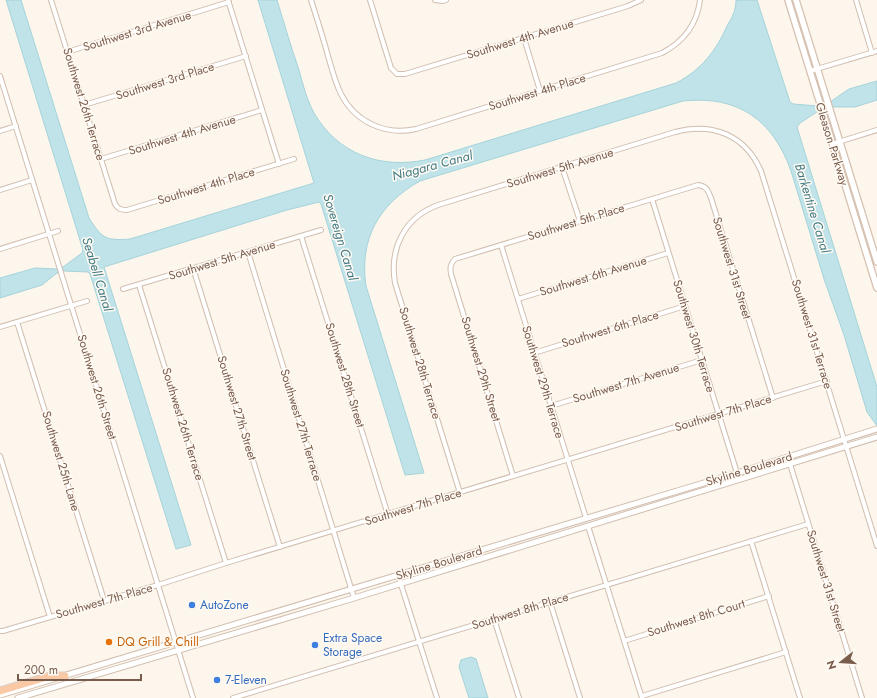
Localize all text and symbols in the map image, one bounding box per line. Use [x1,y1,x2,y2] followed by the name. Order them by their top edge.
[81,6,193,56] street label: Southwest 3rd Avenue
[464,14,576,64] street label: Southwest 4th Avenue
[58,45,110,163] street label: Southwest 26th Terrace
[114,57,216,105] street label: Southwest 3rd Place
[486,69,588,115] street label: Southwest 4th Place
[811,100,853,188] street label: Gleason Parkway
[126,110,238,160] street label: Southwest 4th Avenue
[504,143,616,193] street label: Southwest 5th Avenue
[390,145,476,185] water label: Niagara Canal
[790,161,836,256] water label: Barkentine Canal
[155,163,257,209] street label: Southwest 4th Place
[318,192,363,284] water label: Sovereign Canal
[525,199,627,245] street label: Southwest 5th Place
[708,215,756,321] street label: Southwest 31st Street
[77,235,118,315] water label: Seabell Canal
[166,235,278,285] street label: Southwest 5th Avenue
[537,251,649,301] street label: Southwest 6th Avenue
[668,277,720,395] street label: Southwest 30th Terrace
[787,277,837,391] street label: Southwest 31st Terrace
[394,305,446,421] street label: Southwest 28th Terrace
[559,306,661,352] street label: Southwest 6th Place
[456,314,506,424] street label: Southwest 29th Street
[320,320,370,430] street label: Southwest 28th Street
[517,323,569,441] street label: Southwest 29th Terrace
[72,332,122,442] street label: Southwest 26th Street
[213,353,262,463] street label: Southwest 27th Street
[571,358,681,408] street label: Southwest 7th Avenue
[157,365,209,483] street label: Southwest 26th Terrace
[275,367,327,483] street label: Southwest 27th Terrace
[672,390,774,436] street label: Southwest 7th Place
[37,409,85,513] street label: Southwest 25th Lane
[704,447,794,491] street label: Skyline Boulevard
[362,484,464,530] street label: Southwest 7th Place
[802,528,850,634] street label: Southwest 31st Street
[394,541,484,585] street label: Skyline Boulevard
[53,579,155,623] street label: Southwest 7th Place
[469,588,571,634] street label: Southwest 8th Place
[645,595,747,641] street label: Southwest 8th Court
[200,596,249,614] place label: AutoZone
[187,600,197,610] marker: AutoZone
[323,629,382,661] place label: Extra Space Storage
[117,633,199,651] place label: DQ Grill & Chill
[104,637,114,647] marker: DQ Grill & Chill
[310,640,320,650] marker: Extra Space Storage
[821,642,861,682] north arrow
[18,656,141,682] scale bar
[823,658,840,671] text: N
[24,661,58,679] text: 200 m
[225,671,267,689] place label: 7-Eleven
[212,675,222,685] marker: 7-Eleven

